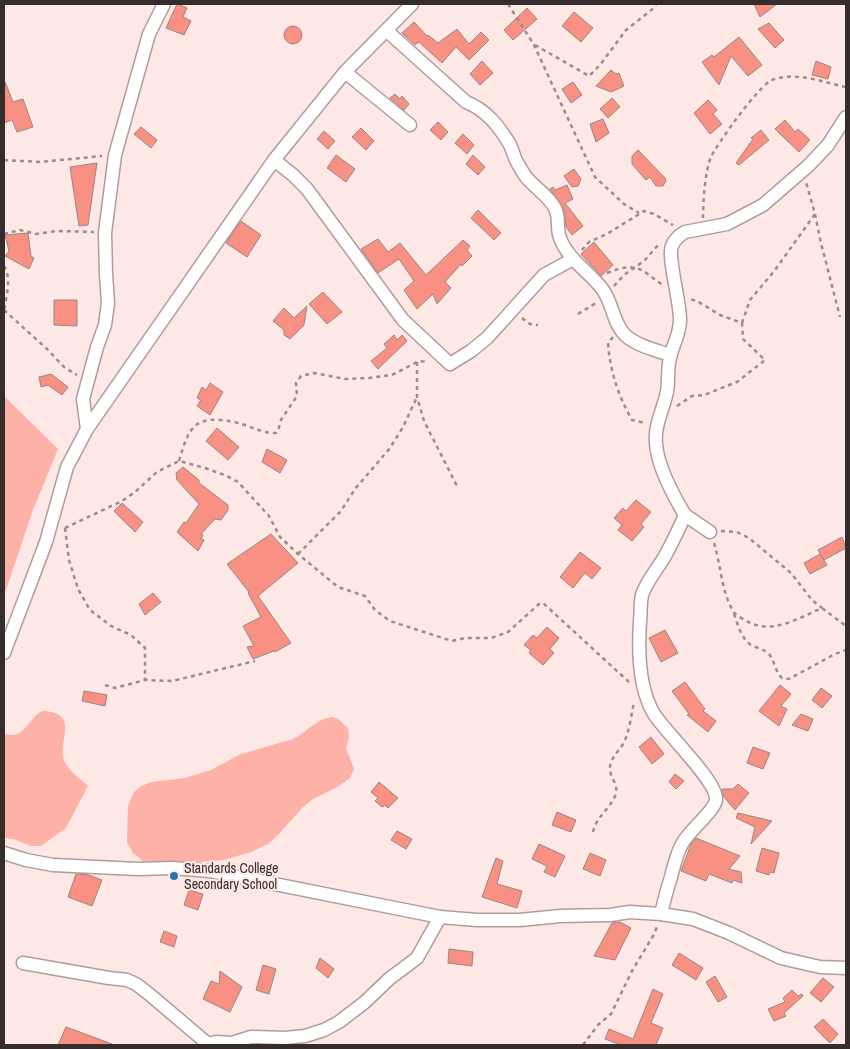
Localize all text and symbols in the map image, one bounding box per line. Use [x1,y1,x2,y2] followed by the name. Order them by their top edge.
[184,859,278,893] place label: Standards College Secondary School
[168,870,180,882] marker: Standards College Secondary School

